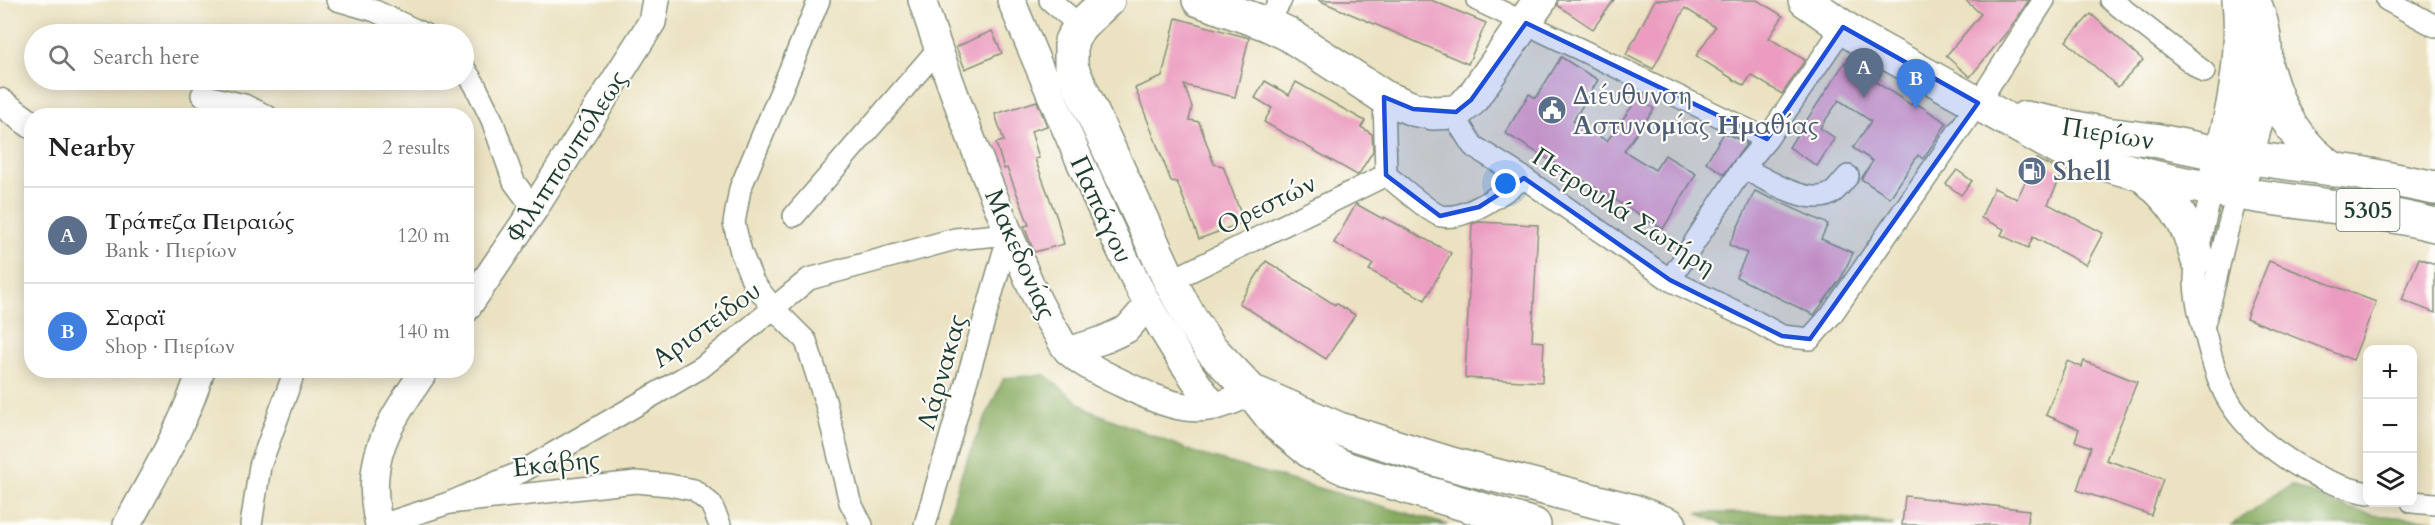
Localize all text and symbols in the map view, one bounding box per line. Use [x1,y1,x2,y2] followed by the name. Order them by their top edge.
[24,24,474,90] search box
[45,41,78,74] icon: search
[93,42,200,72] text: Search here
[1844,48,1884,98] pin: A
[1896,60,1936,109] pin: B
[498,63,635,249] street label: Φιλιππουπόλεως
[1573,78,1819,143] place label: Διέυθυνση Αστυνομίας Ημαθίας
[1536,94,1568,126] public building icon: Διέυθυνση Αστυνομίας Ημαθίας
[2059,109,2157,158] street label: Πιερίων
[48,130,136,165] text: Nearby
[382,134,450,161] text: 2 results
[1525,139,1722,284] street label: Πετρουλά Σωτήρη
[1061,150,1142,269] street label: Παπάγου
[2053,154,2111,189] place label: Shell
[2016,155,2048,187] fuel station icon: Shell
[1211,165,1322,243] street label: Ορεστών
[1491,169,1520,198] your location
[976,183,1065,325] street label: Μακεδονίας
[2336,189,2400,231] road number: 5305
[105,207,294,237] text: Τράπεζα Πειραιώς
[60,222,75,249] text: A
[397,222,450,249] text: 120 m
[105,237,237,264] text: Bank · Πιερίων
[645,273,768,376] street label: Αριστείδου
[105,303,165,333] text: Σαραϊ
[908,310,975,434] street label: Λάρνακας
[60,318,75,345] text: B
[397,318,450,345] text: 140 m
[105,333,235,360] text: Shop · Πιερίων
[2363,345,2417,507] map controls
[2363,345,2417,399] button: +
[2363,399,2417,453] button: −
[511,442,601,485] street label: Εκάβης
[2363,453,2417,507] button: layers

